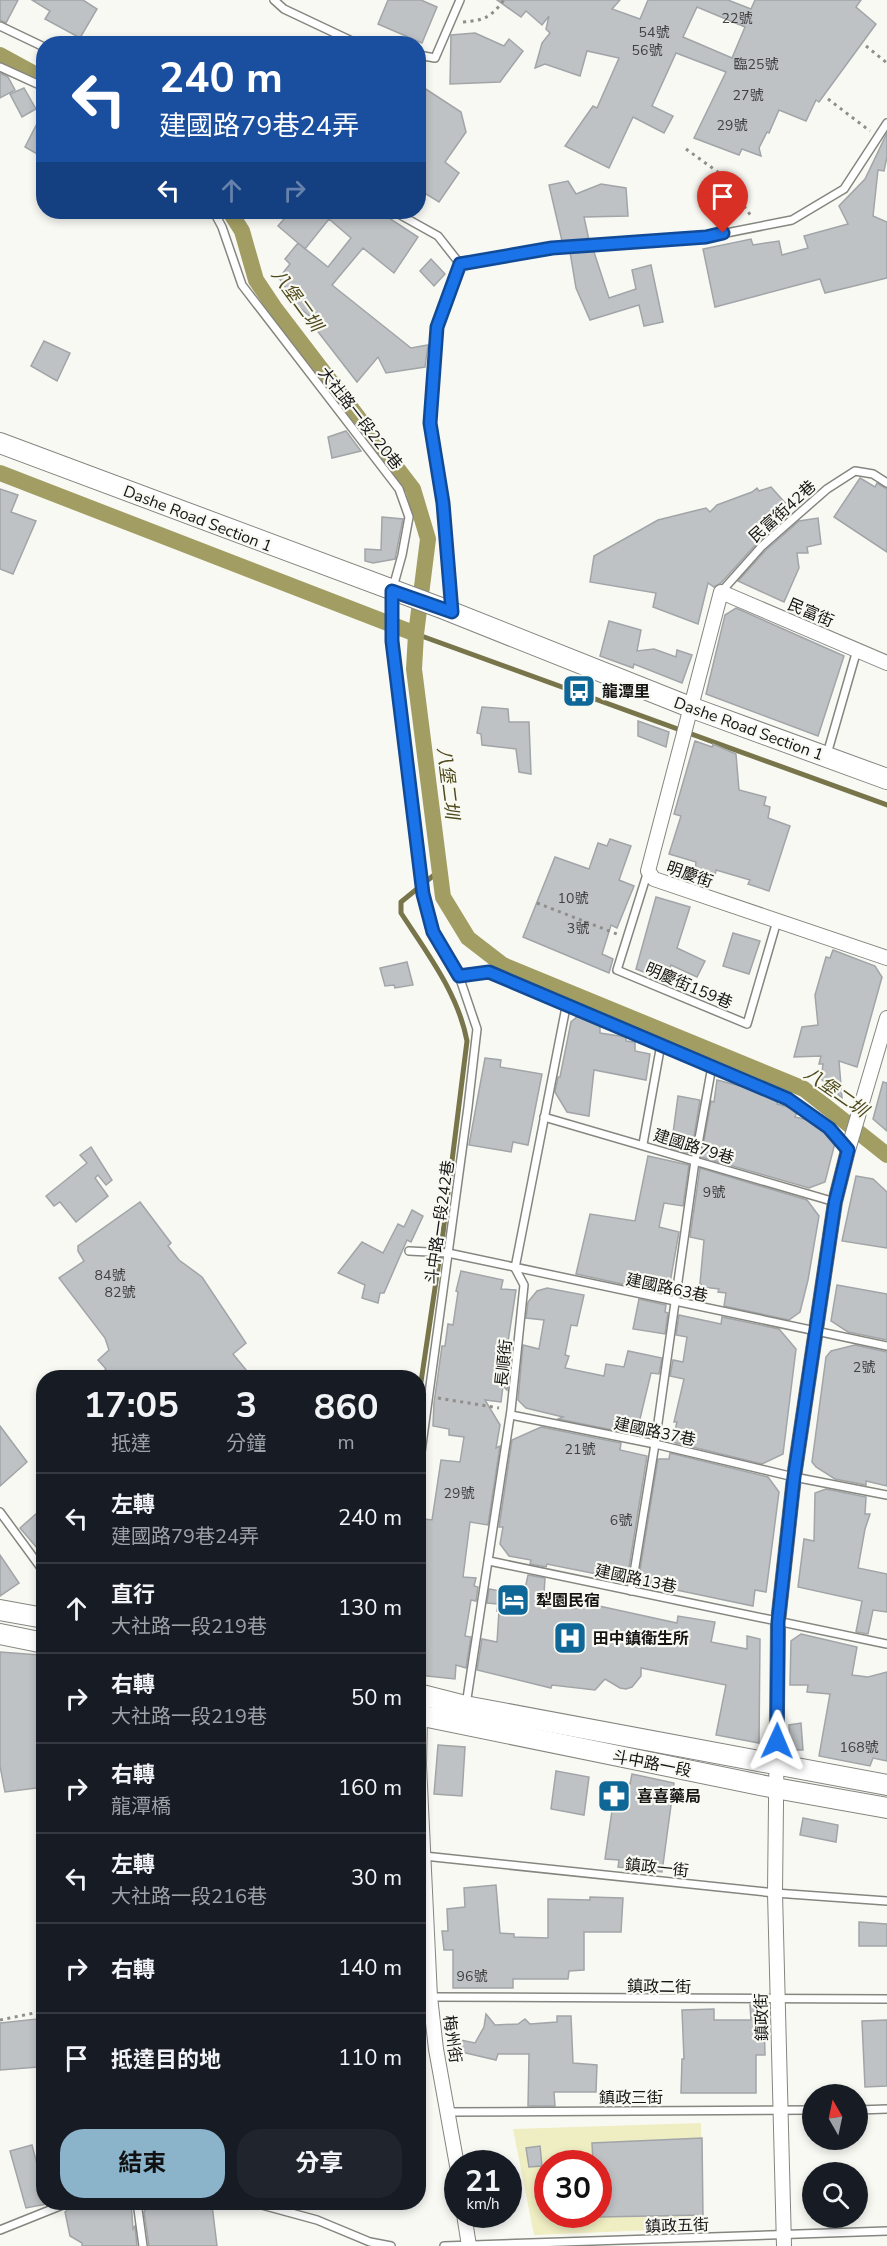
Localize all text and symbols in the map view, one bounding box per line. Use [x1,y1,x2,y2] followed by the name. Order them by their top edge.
[722,9,752,28] house number: 22號
[639,23,669,42] house number: 54號
[632,41,662,60] house number: 56號
[159,50,283,107] text: 240 m
[734,55,778,74] house number: 臨25號
[60,60,138,138] icon: left
[733,86,763,105] house number: 27號
[159,108,359,145] text: 建國路79巷24弄
[717,116,747,135] house number: 29號
[697,171,748,233] pin
[152,174,185,207] icon: left
[215,174,248,207] icon: ahead
[278,174,311,207] icon: right
[706,180,739,213] icon: arrive
[266,264,330,339] water label: 八堡二圳
[313,363,407,475] street label: 大社路一段220巷
[744,476,821,548] street label: 民富街42巷
[120,480,275,557] street label: Dashe Road Section 1
[784,593,837,632] street label: 民富街
[561,673,597,709] bus stop icon: 龍潭里
[602,681,650,703] place label: 龍潭里
[671,692,827,766] street label: Dashe Road Section 1
[432,746,465,823] water label: 八堡二圳
[663,857,716,893] street label: 明慶街
[558,889,588,908] house number: 10號
[567,919,589,938] house number: 3號
[642,958,736,1014] street label: 明慶街159巷
[800,1062,875,1124] water label: 八堡二圳
[651,1124,737,1170] street label: 建國路79巷
[420,1159,460,1285] street label: 斗中路一段242巷
[703,1183,725,1202] house number: 9號
[95,1266,125,1285] house number: 84號
[624,1269,710,1307] street label: 建國路63巷
[105,1283,135,1302] house number: 82號
[491,1338,517,1388] street label: 長順街
[853,1358,875,1377] house number: 2號
[83,1381,179,1430] text: 17:05
[235,1381,257,1430] text: 3
[314,1383,379,1432] text: 860
[612,1413,698,1451] street label: 建國路37巷
[338,1429,355,1456] text: m
[111,1430,151,1457] text: 抵達
[226,1430,266,1457] text: 分鐘
[565,1440,595,1459] house number: 21號
[444,1484,474,1503] house number: 29號
[111,1490,155,1520] text: 左轉
[60,1502,93,1535] icon: left
[338,1503,402,1533] text: 240 m
[610,1511,632,1530] house number: 6號
[111,1523,259,1550] text: 建國路79巷24弄
[593,1560,679,1598] street label: 建國路13巷
[111,1580,155,1610] text: 直行
[495,1582,531,1618] hotel icon: 犁園民宿
[536,1590,600,1612] place label: 犁園民宿
[60,1592,93,1625] icon: ahead
[338,1593,402,1623] text: 130 m
[111,1613,267,1640] text: 大社路一段219巷
[552,1620,588,1656] hospital icon: 田中鎮衛生所
[593,1628,689,1650] place label: 田中鎮衛生所
[111,1670,155,1700] text: 右轉
[60,1682,93,1715] icon: right
[351,1683,402,1713] text: 50 m
[111,1703,267,1730] text: 大社路一段219巷
[745,1709,809,1773] position arrow
[839,1738,879,1757] house number: 168號
[610,1746,693,1782] street label: 斗中路一段
[111,1760,155,1790] text: 右轉
[60,1772,93,1805] icon: right
[338,1773,402,1803] text: 160 m
[596,1778,632,1814] pharmacy icon: 喜喜藥局
[637,1786,701,1808] place label: 喜喜藥局
[111,1793,171,1820] text: 龍潭橋
[111,1850,155,1880] text: 左轉
[624,1854,690,1882] street label: 鎮政一街
[60,1862,93,1895] icon: left
[351,1863,402,1893] text: 30 m
[111,1883,267,1910] text: 大社路一段216巷
[60,1952,93,1985] icon: right
[338,1953,402,1983] text: 140 m
[111,1955,155,1985] text: 右轉
[457,1967,487,1986] house number: 96號
[627,1975,691,1999] street label: 鎮政二街
[751,1993,773,2041] street label: 鎮政街
[438,2014,466,2064] street label: 梅州街
[60,2042,93,2075] icon: arrive
[338,2043,402,2073] text: 110 m
[111,2045,221,2075] text: 抵達目的地
[802,2084,868,2150] north arrow
[802,2084,868,2228] map controls
[599,2087,663,2109] street label: 鎮政三街
[60,2129,225,2198] button: 結束
[237,2129,402,2198] button: 分享
[534,2150,612,2228] speed limit sign: 30
[465,2161,501,2202] text: 21
[802,2162,868,2228] button: search
[466,2194,500,2214] text: km/h
[645,2214,709,2238] street label: 鎮政五街

